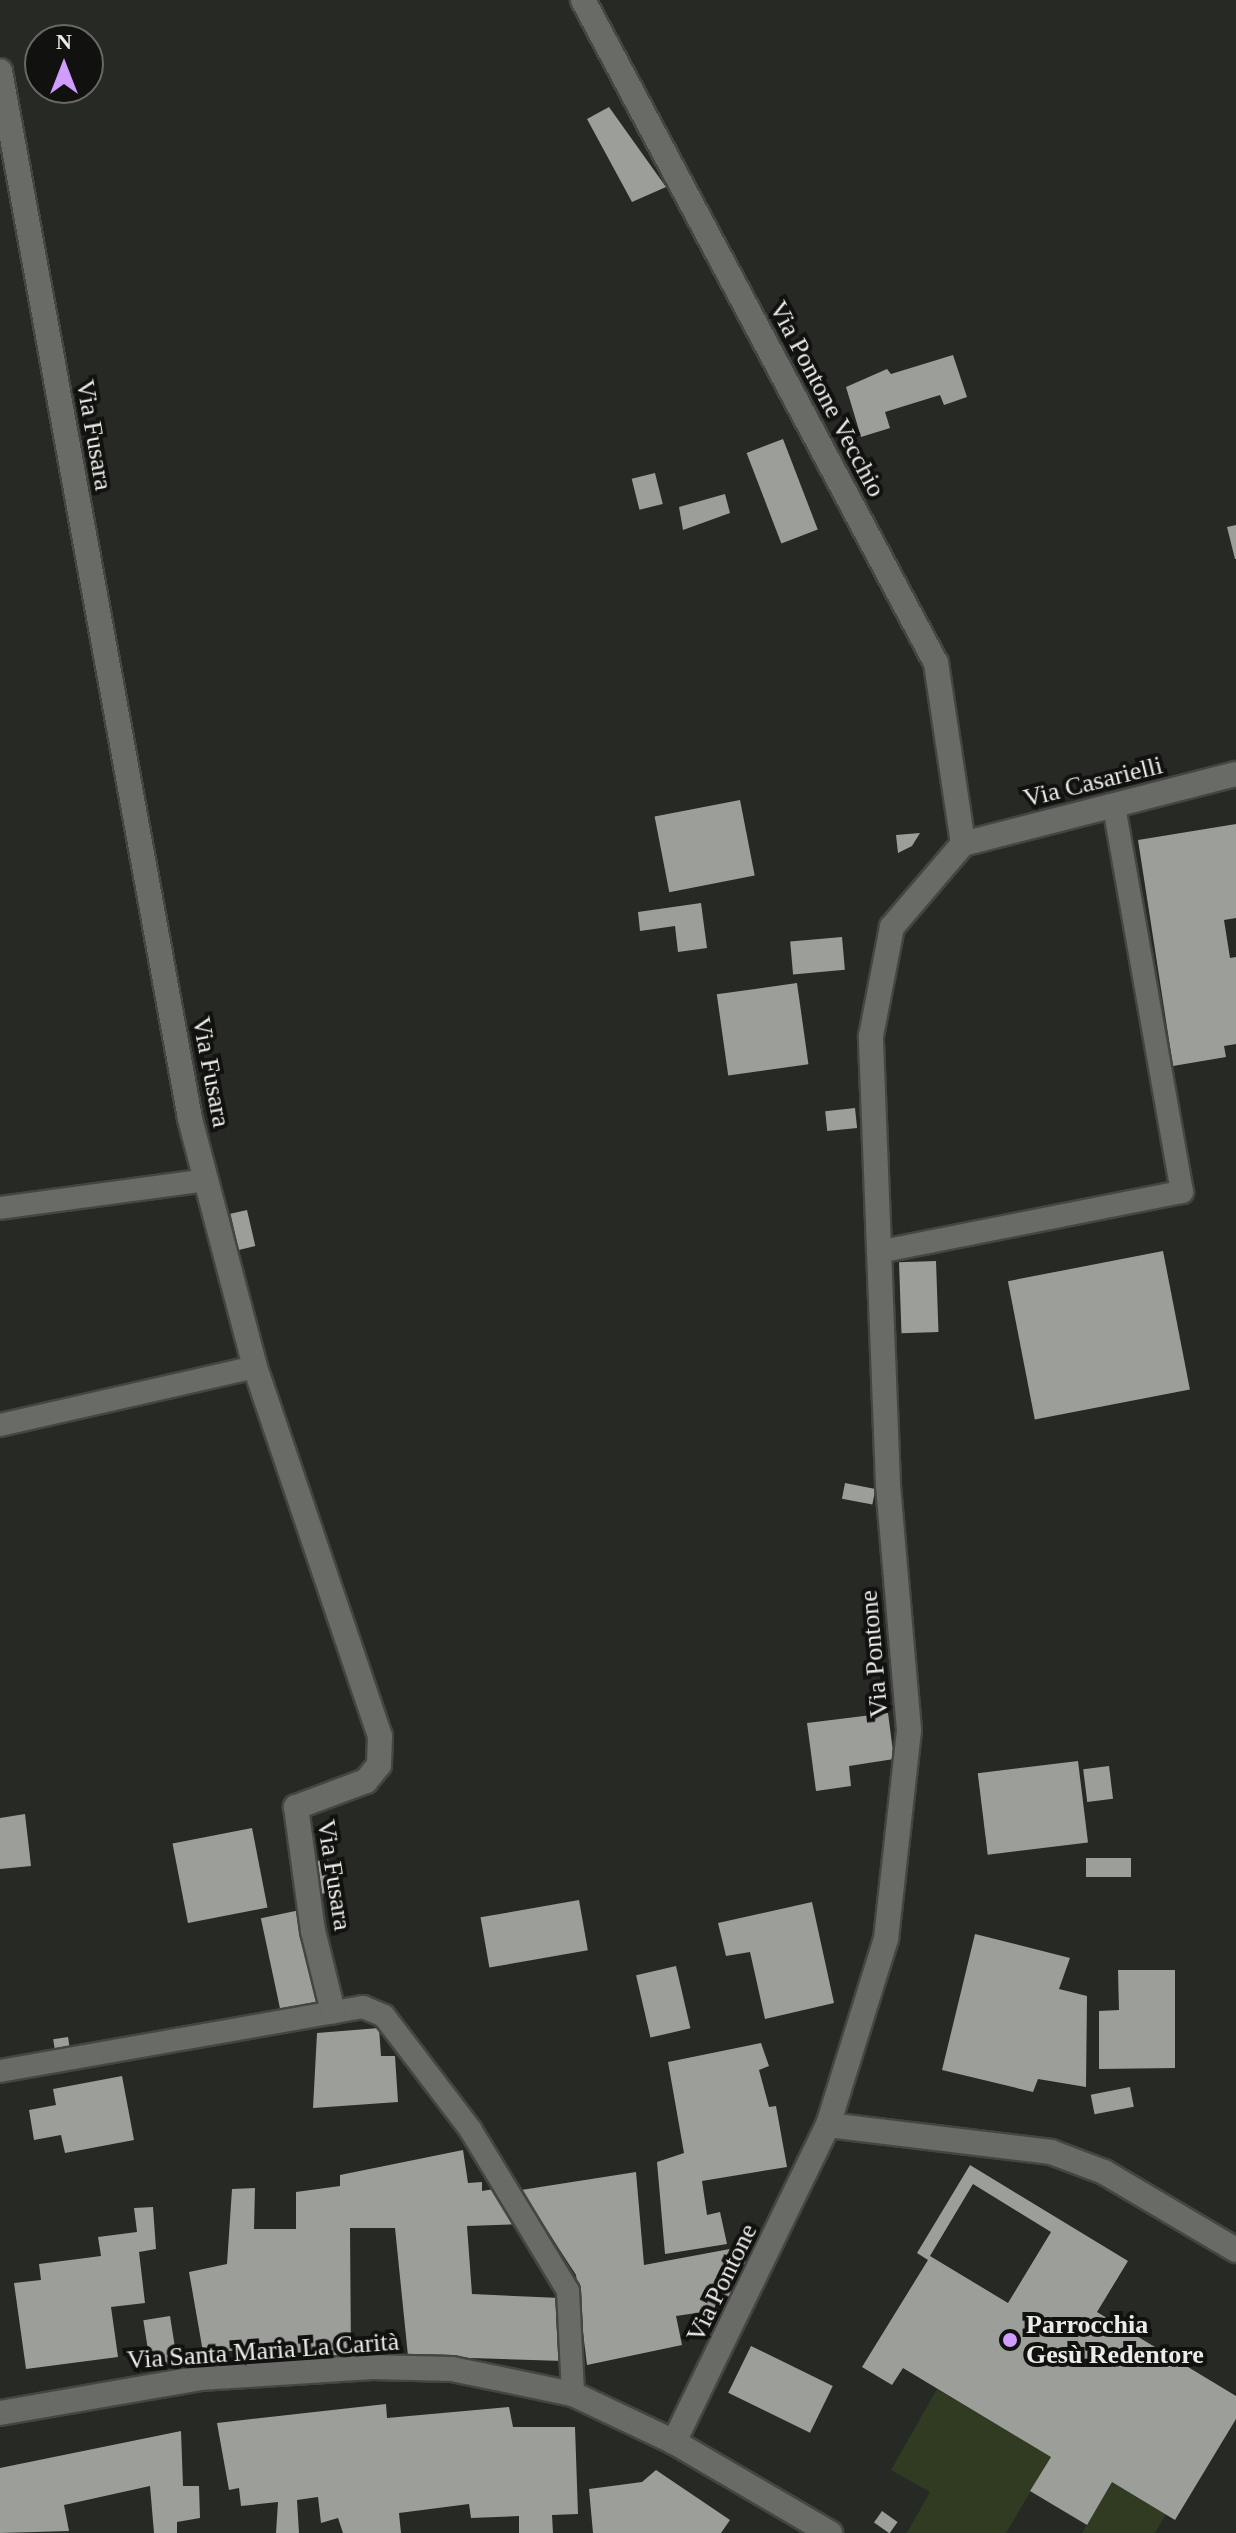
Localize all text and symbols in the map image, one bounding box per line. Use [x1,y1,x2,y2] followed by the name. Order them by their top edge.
[24,24,104,104] north arrow
[56,29,72,54] text: N
[762,295,892,503] street label: Via Pontone Vecchio
[69,377,119,493] street label: Via Fusara
[1020,750,1166,814] street label: Via Casarielli
[185,1014,237,1130] street label: Via Fusara
[853,1589,895,1719] street label: Via Pontone
[310,1817,358,1933] street label: Via Fusara
[680,2219,764,2347] street label: Via Pontone
[1026,2309,1204,2370] place label: Parrocchia Gesù Redentore
[126,2326,400,2376] street label: Via Santa Maria La Carità
[1001,2331,1019,2349] marker: Parrocchia Gesù Redentore

